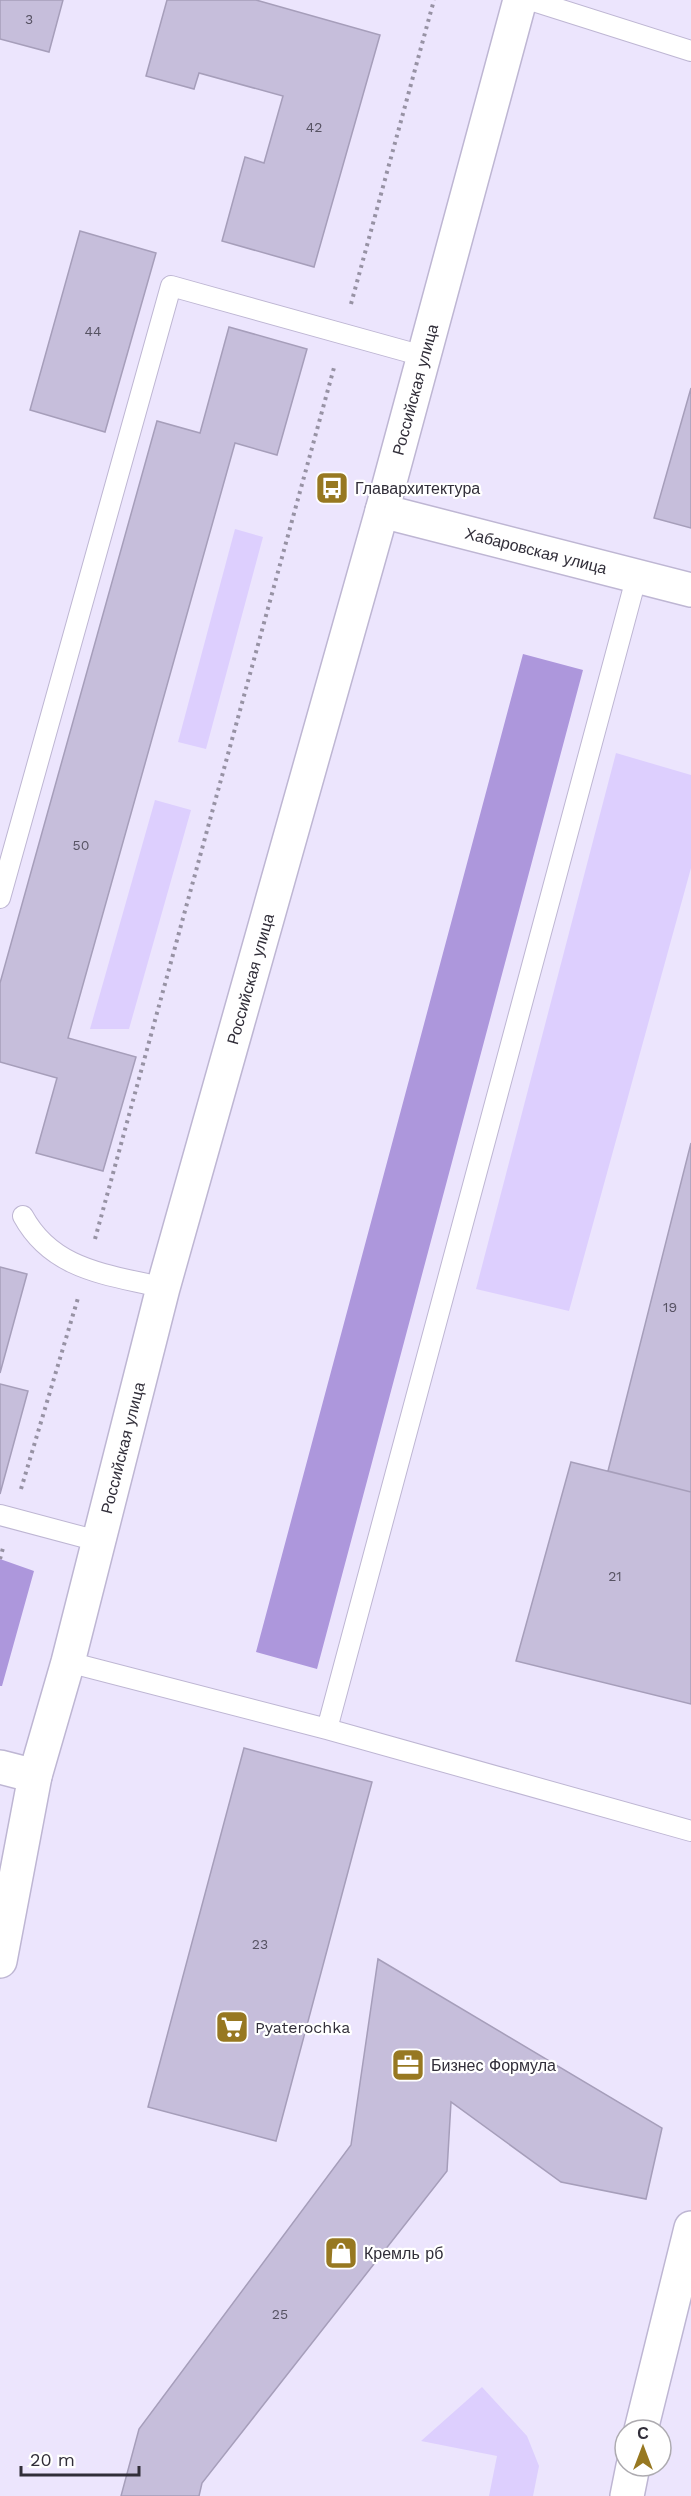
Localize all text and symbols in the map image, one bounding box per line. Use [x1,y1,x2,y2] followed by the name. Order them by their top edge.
[25,11,33,27] house number: 3
[306,119,322,135] house number: 42
[388,322,442,457] street label: Российская улица
[84,323,102,339] house number: 44
[314,470,350,506] bus stop icon: Главархитектура
[355,479,480,498] place label: Главархитектура
[463,523,609,578] street label: Хабаровская улица
[73,837,89,853] house number: 50
[223,911,278,1047] street label: Российская улица
[663,1299,677,1315] house number: 19
[97,1380,148,1516] street label: Российская улица
[608,1568,622,1584] house number: 21
[252,1936,268,1952] house number: 23
[214,2009,250,2045] supermarket icon: Pyaterochka
[255,2018,350,2037] place label: Pyaterochka
[390,2047,426,2083] office icon: Бизнес Формула
[431,2056,556,2075] place label: Бизнес Формула
[323,2235,359,2271] shop icon: Кремль рб
[364,2244,443,2263] place label: Кремль рб
[272,2306,288,2322] house number: 25
[613,2418,673,2478] north arrow
[637,2424,649,2443] text: С
[21,2439,140,2477] scale bar
[30,2449,75,2470] text: 20 m

